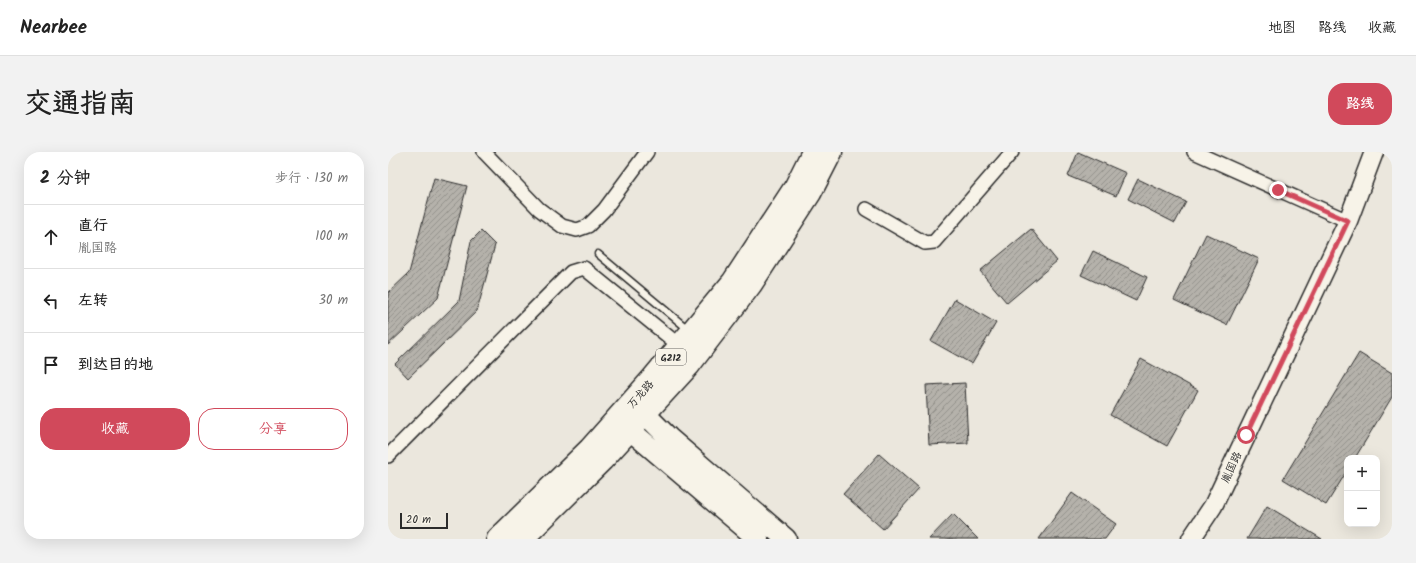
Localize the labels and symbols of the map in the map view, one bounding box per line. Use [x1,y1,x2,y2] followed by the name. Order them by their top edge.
[1269,181,1287,199] route end
[656,349,686,365] road number: G212
[623,376,658,413] street label: 万龙路
[1237,426,1255,444] route start
[1217,449,1247,486] street label: 胤国路
[400,511,448,530] scale bar

